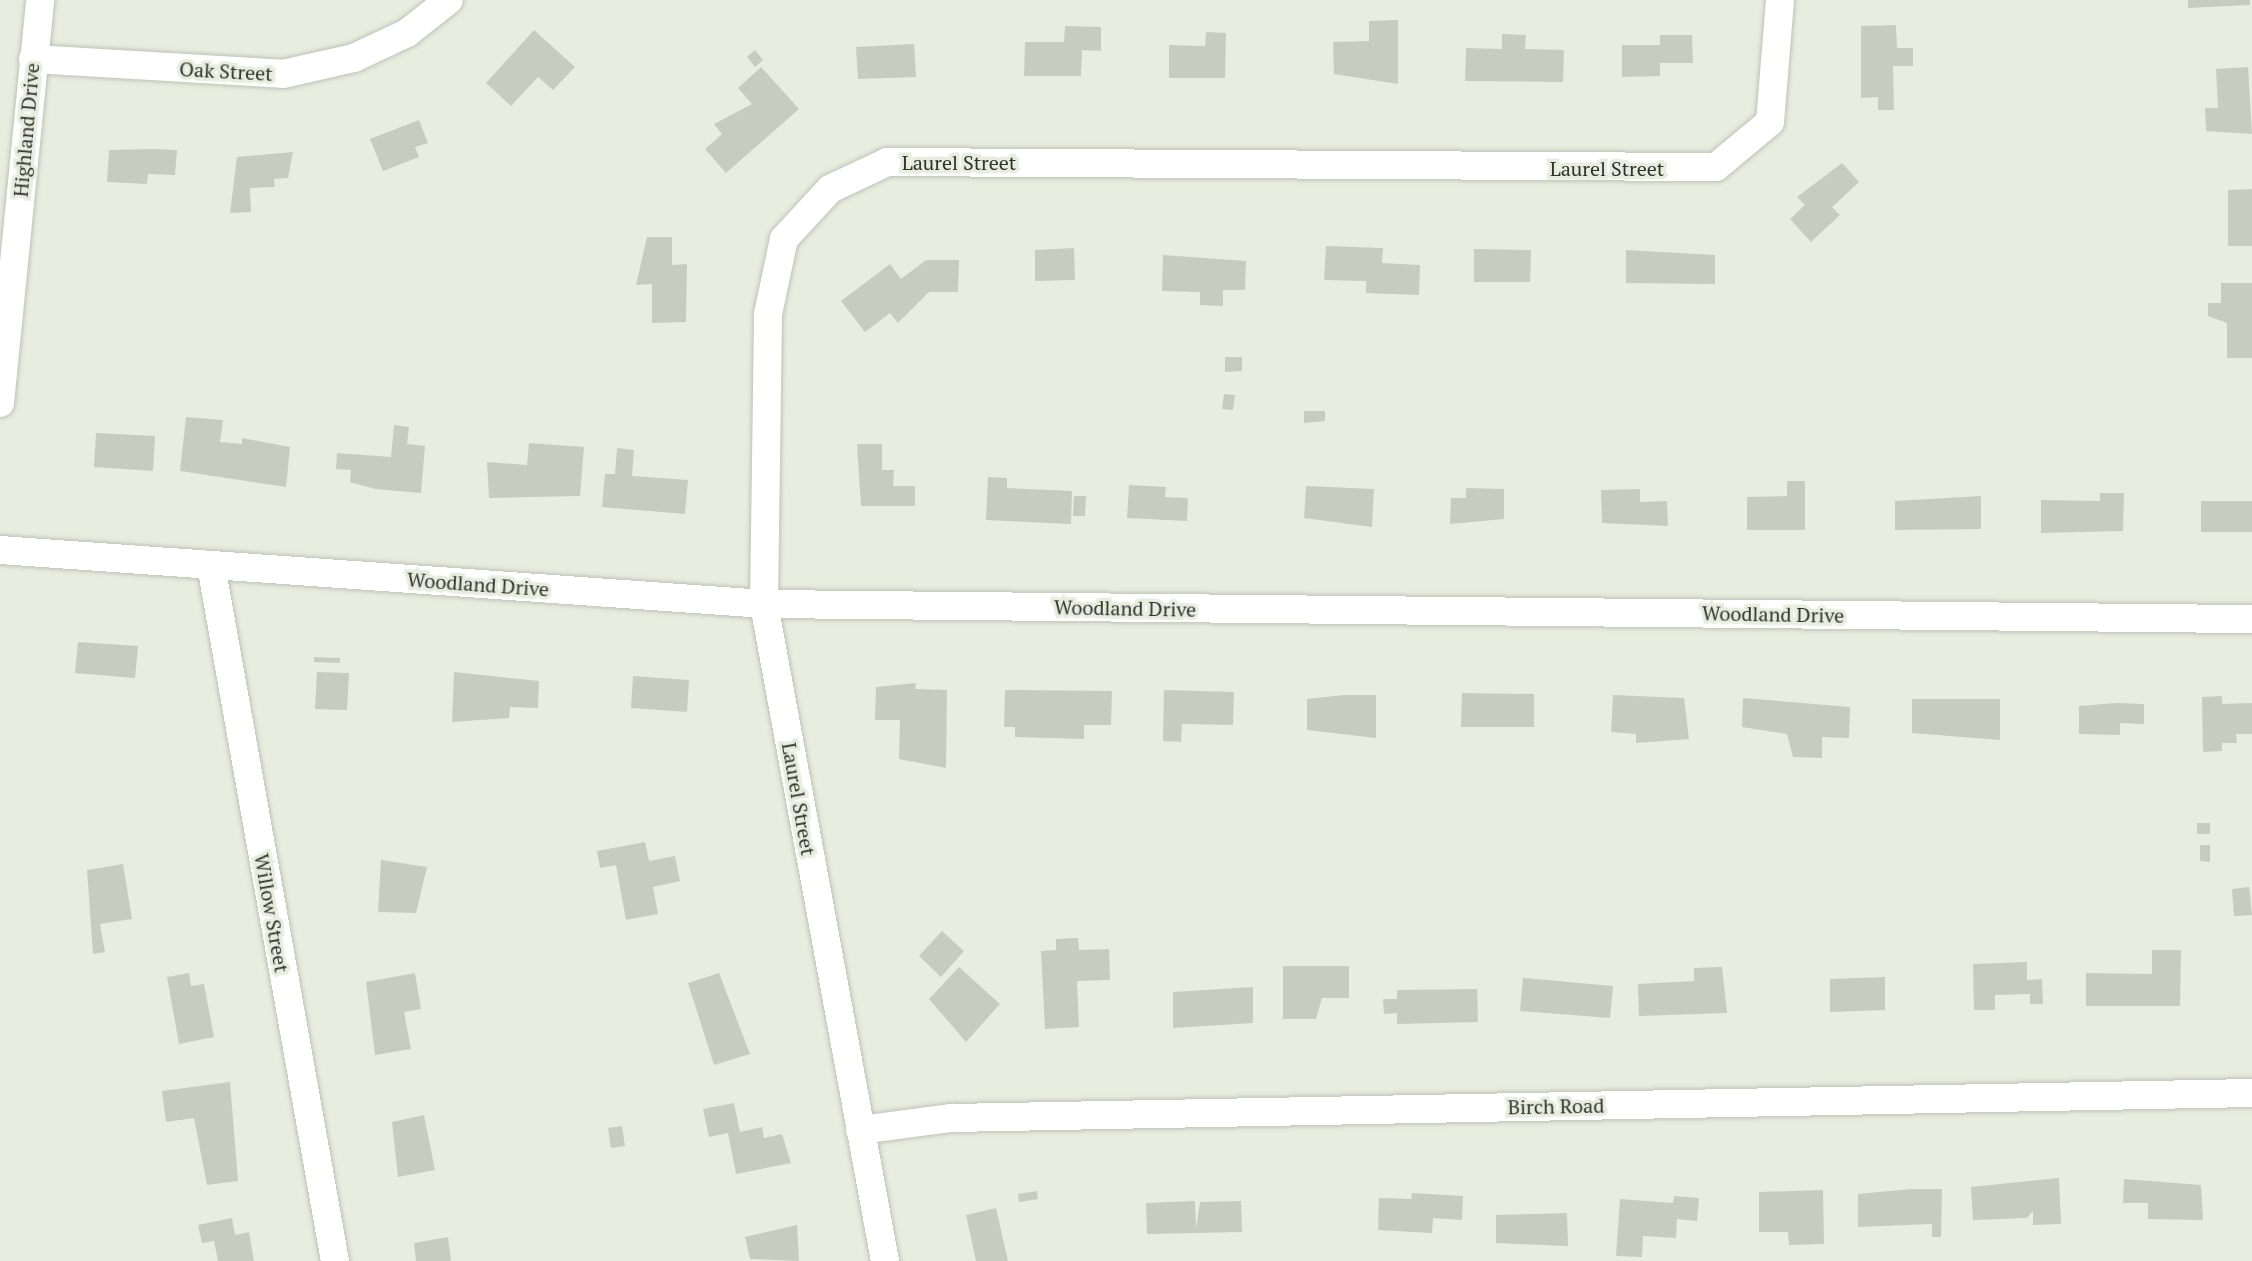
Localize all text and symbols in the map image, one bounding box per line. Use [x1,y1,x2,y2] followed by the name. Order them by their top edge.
[179,57,273,85] street label: Oak Street
[8,62,44,198] street label: Highland Drive
[902,150,1016,174] street label: Laurel Street
[1550,156,1664,180] street label: Laurel Street
[406,567,550,601] street label: Woodland Drive
[1054,595,1196,621] street label: Woodland Drive
[1702,601,1844,627] street label: Woodland Drive
[777,741,821,857] street label: Laurel Street
[250,852,294,974] street label: Willow Street
[1508,1093,1604,1119] street label: Birch Road

